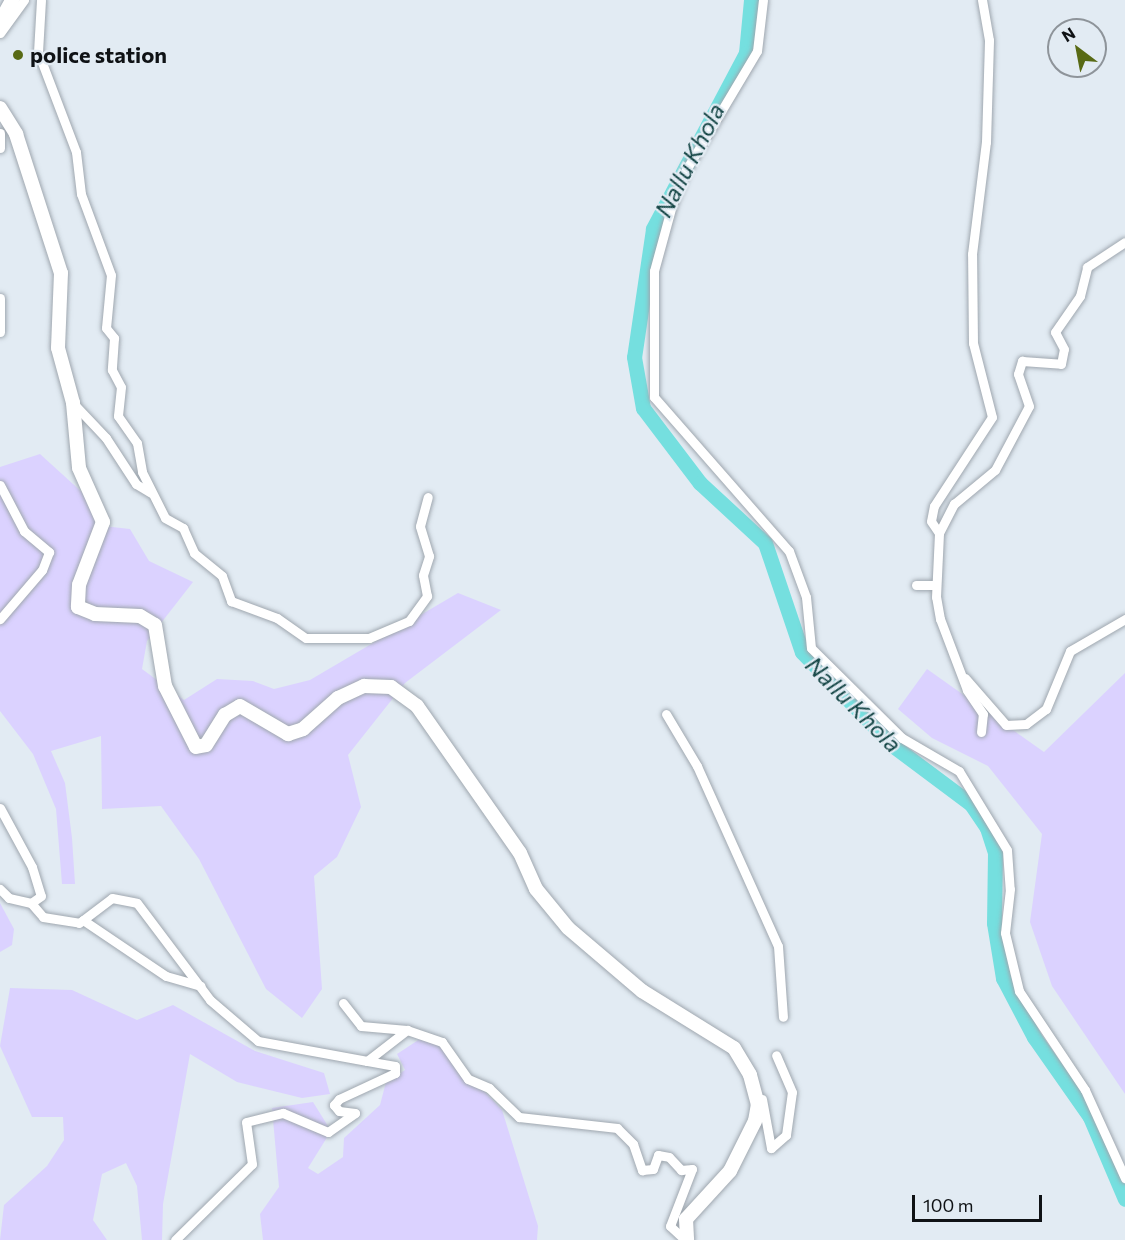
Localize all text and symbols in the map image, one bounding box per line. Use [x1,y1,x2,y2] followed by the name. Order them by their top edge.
[1047,18,1107,78] north arrow
[1058,23,1078,45] text: N
[30,42,167,68] place label: police station
[11,48,25,62] marker: police station
[648,98,730,222] water label: Nallu Khola
[800,650,908,758] water label: Nallu Khola
[915,1183,1046,1221] scale bar
[923,1194,973,1216] text: 100 m

